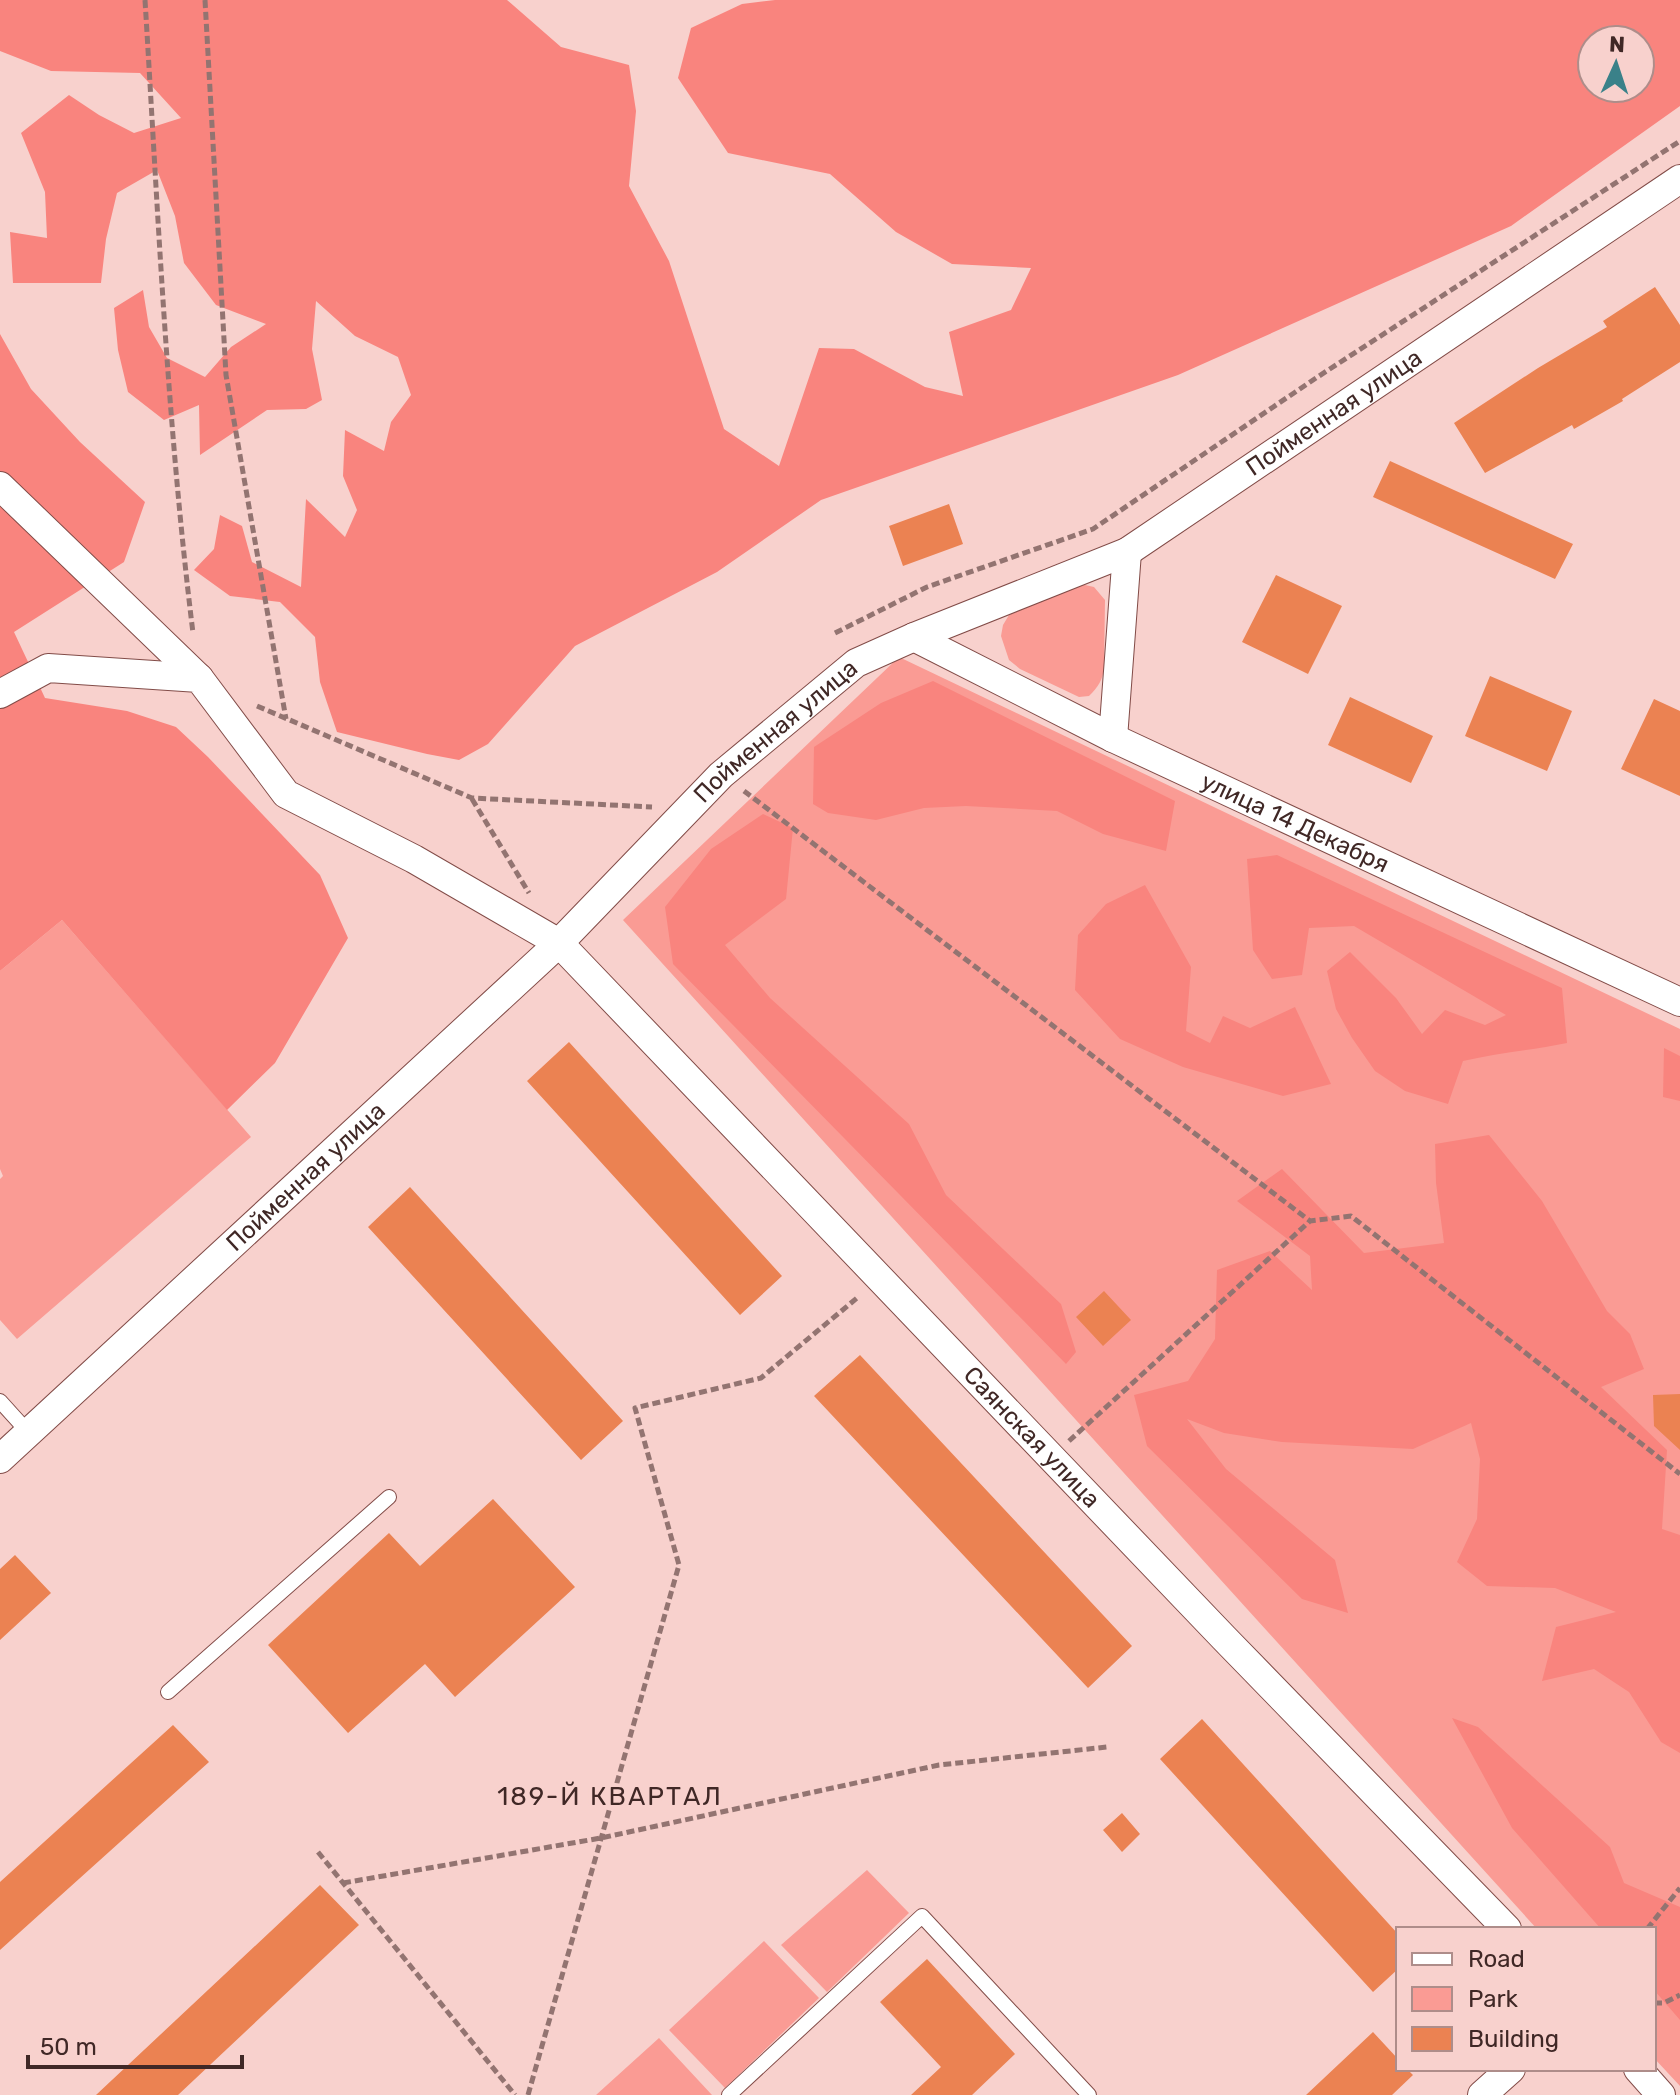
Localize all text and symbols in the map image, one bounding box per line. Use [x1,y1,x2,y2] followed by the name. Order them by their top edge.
[1576,24,1656,104] north arrow
[1608,31,1626,58] text: N
[1241,343,1427,482] street label: Пойменная улица
[688,654,863,809] street label: Пойменная улица
[1197,767,1393,879] street label: улица 14 Декабря
[221,1097,391,1257] street label: Пойменная улица
[958,1361,1106,1513] street label: Саянская улица
[497,1781,723,1812] district label: 189-Й КВАРТАЛ
[1396,1927,1656,2071] legend
[1468,1945,1525,1973] text: Road
[1468,1985,1519,2013] text: Park
[28,2019,242,2069] scale bar
[1468,2025,1559,2053] text: Building
[40,2033,97,2061] text: 50 m

